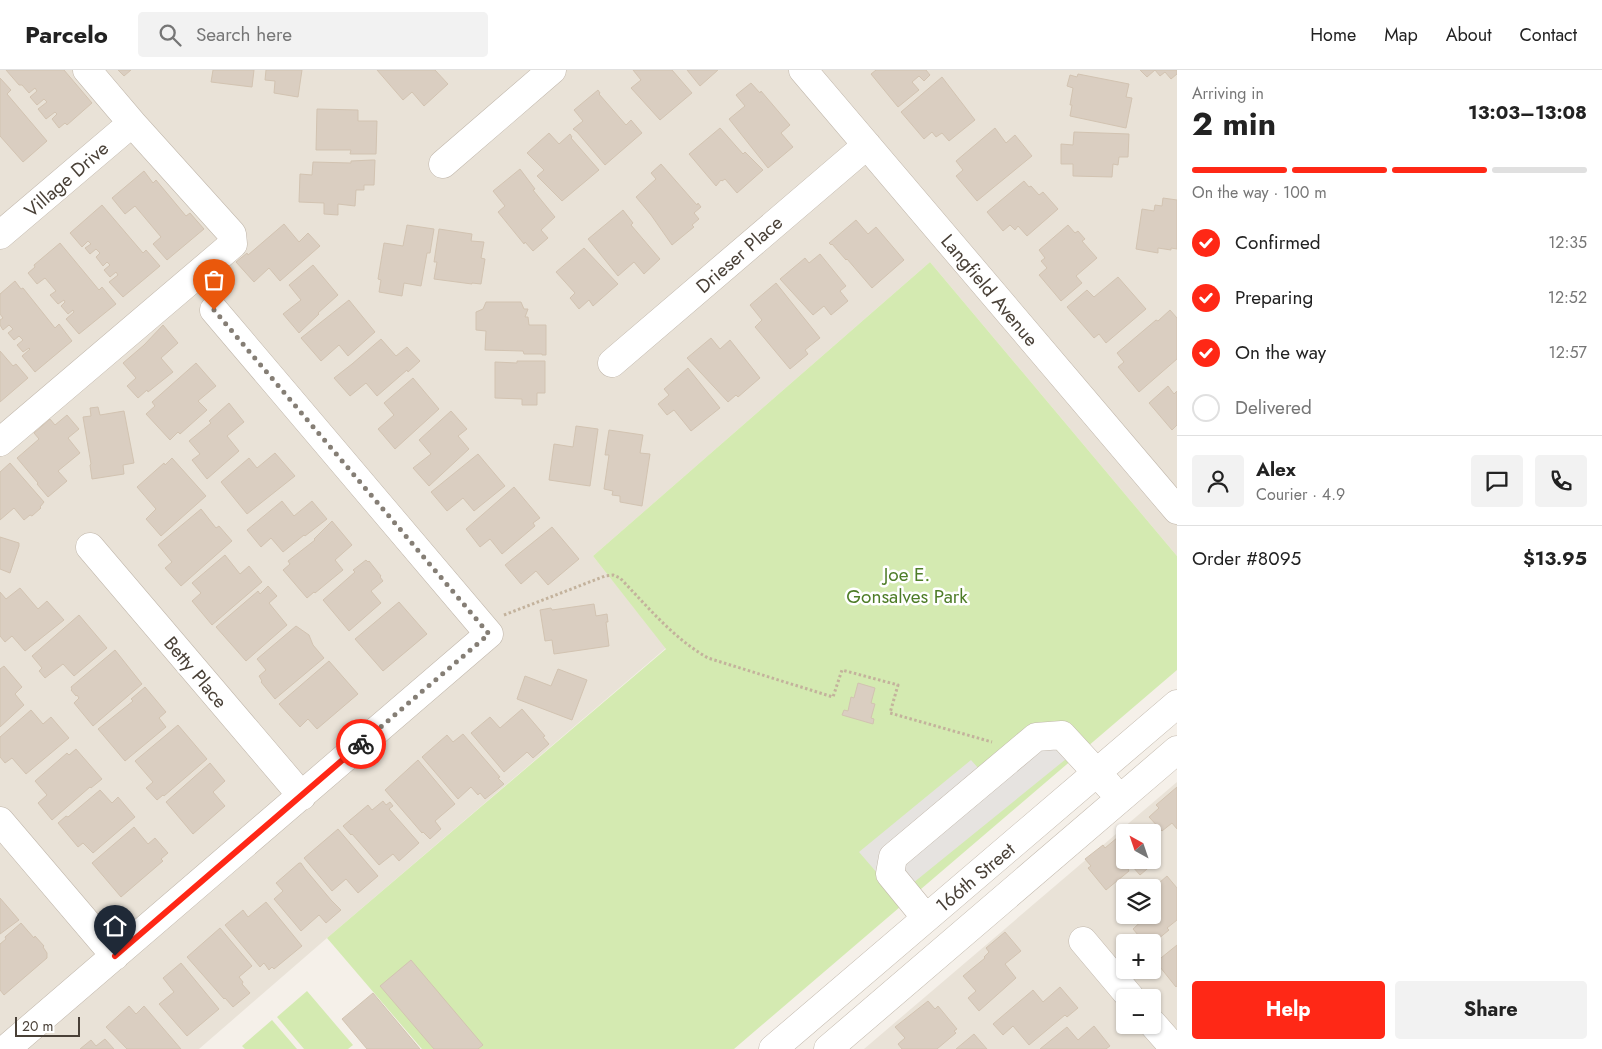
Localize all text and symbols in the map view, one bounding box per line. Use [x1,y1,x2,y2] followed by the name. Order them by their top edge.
[138,12,488,57] search box
[25,17,108,52] text: Parcelo
[156,21,184,49] icon: search
[196,21,292,48] text: Search here
[1310,22,1356,48] text: Home
[1384,22,1418,48] text: Map
[1446,22,1491,48] text: About
[1519,22,1577,48] text: Contact
[1192,82,1264,105] text: Arriving in
[1468,99,1587,126] text: 13:03–13:08
[1192,101,1276,147] text: 2 min
[18,135,115,224] street label: Village Drive
[1192,181,1327,204] text: On the way · 100 m
[690,209,789,300] street label: Drieser Place
[935,228,1045,352] street label: Langfield Avenue
[1192,229,1220,257] icon: check
[1235,229,1321,256] text: Confirmed
[1548,231,1587,254] text: 12:35
[193,259,235,310] pin
[200,266,228,294] icon: bag
[1192,284,1220,312] icon: check
[1235,284,1313,311] text: Preparing
[1548,286,1587,309] text: 12:52
[1192,339,1220,367] icon: check
[1235,339,1326,366] text: On the way
[1548,341,1587,364] text: 12:57
[1235,394,1312,421] text: Delivered
[1192,455,1244,507] button: person
[1471,455,1523,507] button: chat
[1535,455,1587,507] button: phone
[1256,456,1296,483] text: Alex
[1256,483,1345,506] text: Courier · 4.9
[1192,545,1301,572] text: Order #8095
[1523,545,1587,572] text: $13.95
[846,561,968,610] park label: Joe E. Gonsalves Park
[158,631,234,714] street label: Betty Place
[336,719,386,769] courier
[347,730,375,758] icon: bike
[1116,824,1161,869] north arrow
[1116,824,1161,1034] map controls
[930,836,1021,919] street label: 166th Street
[1116,879,1161,924] button: layers
[94,905,136,956] pin
[101,912,129,940] icon: home
[1116,934,1161,979] button: +
[1192,981,1385,1039] button: Help
[1395,981,1587,1039] button: Share
[1116,989,1161,1034] button: −
[15,1014,80,1037] scale bar
[22,1016,54,1036] text: 20 m

